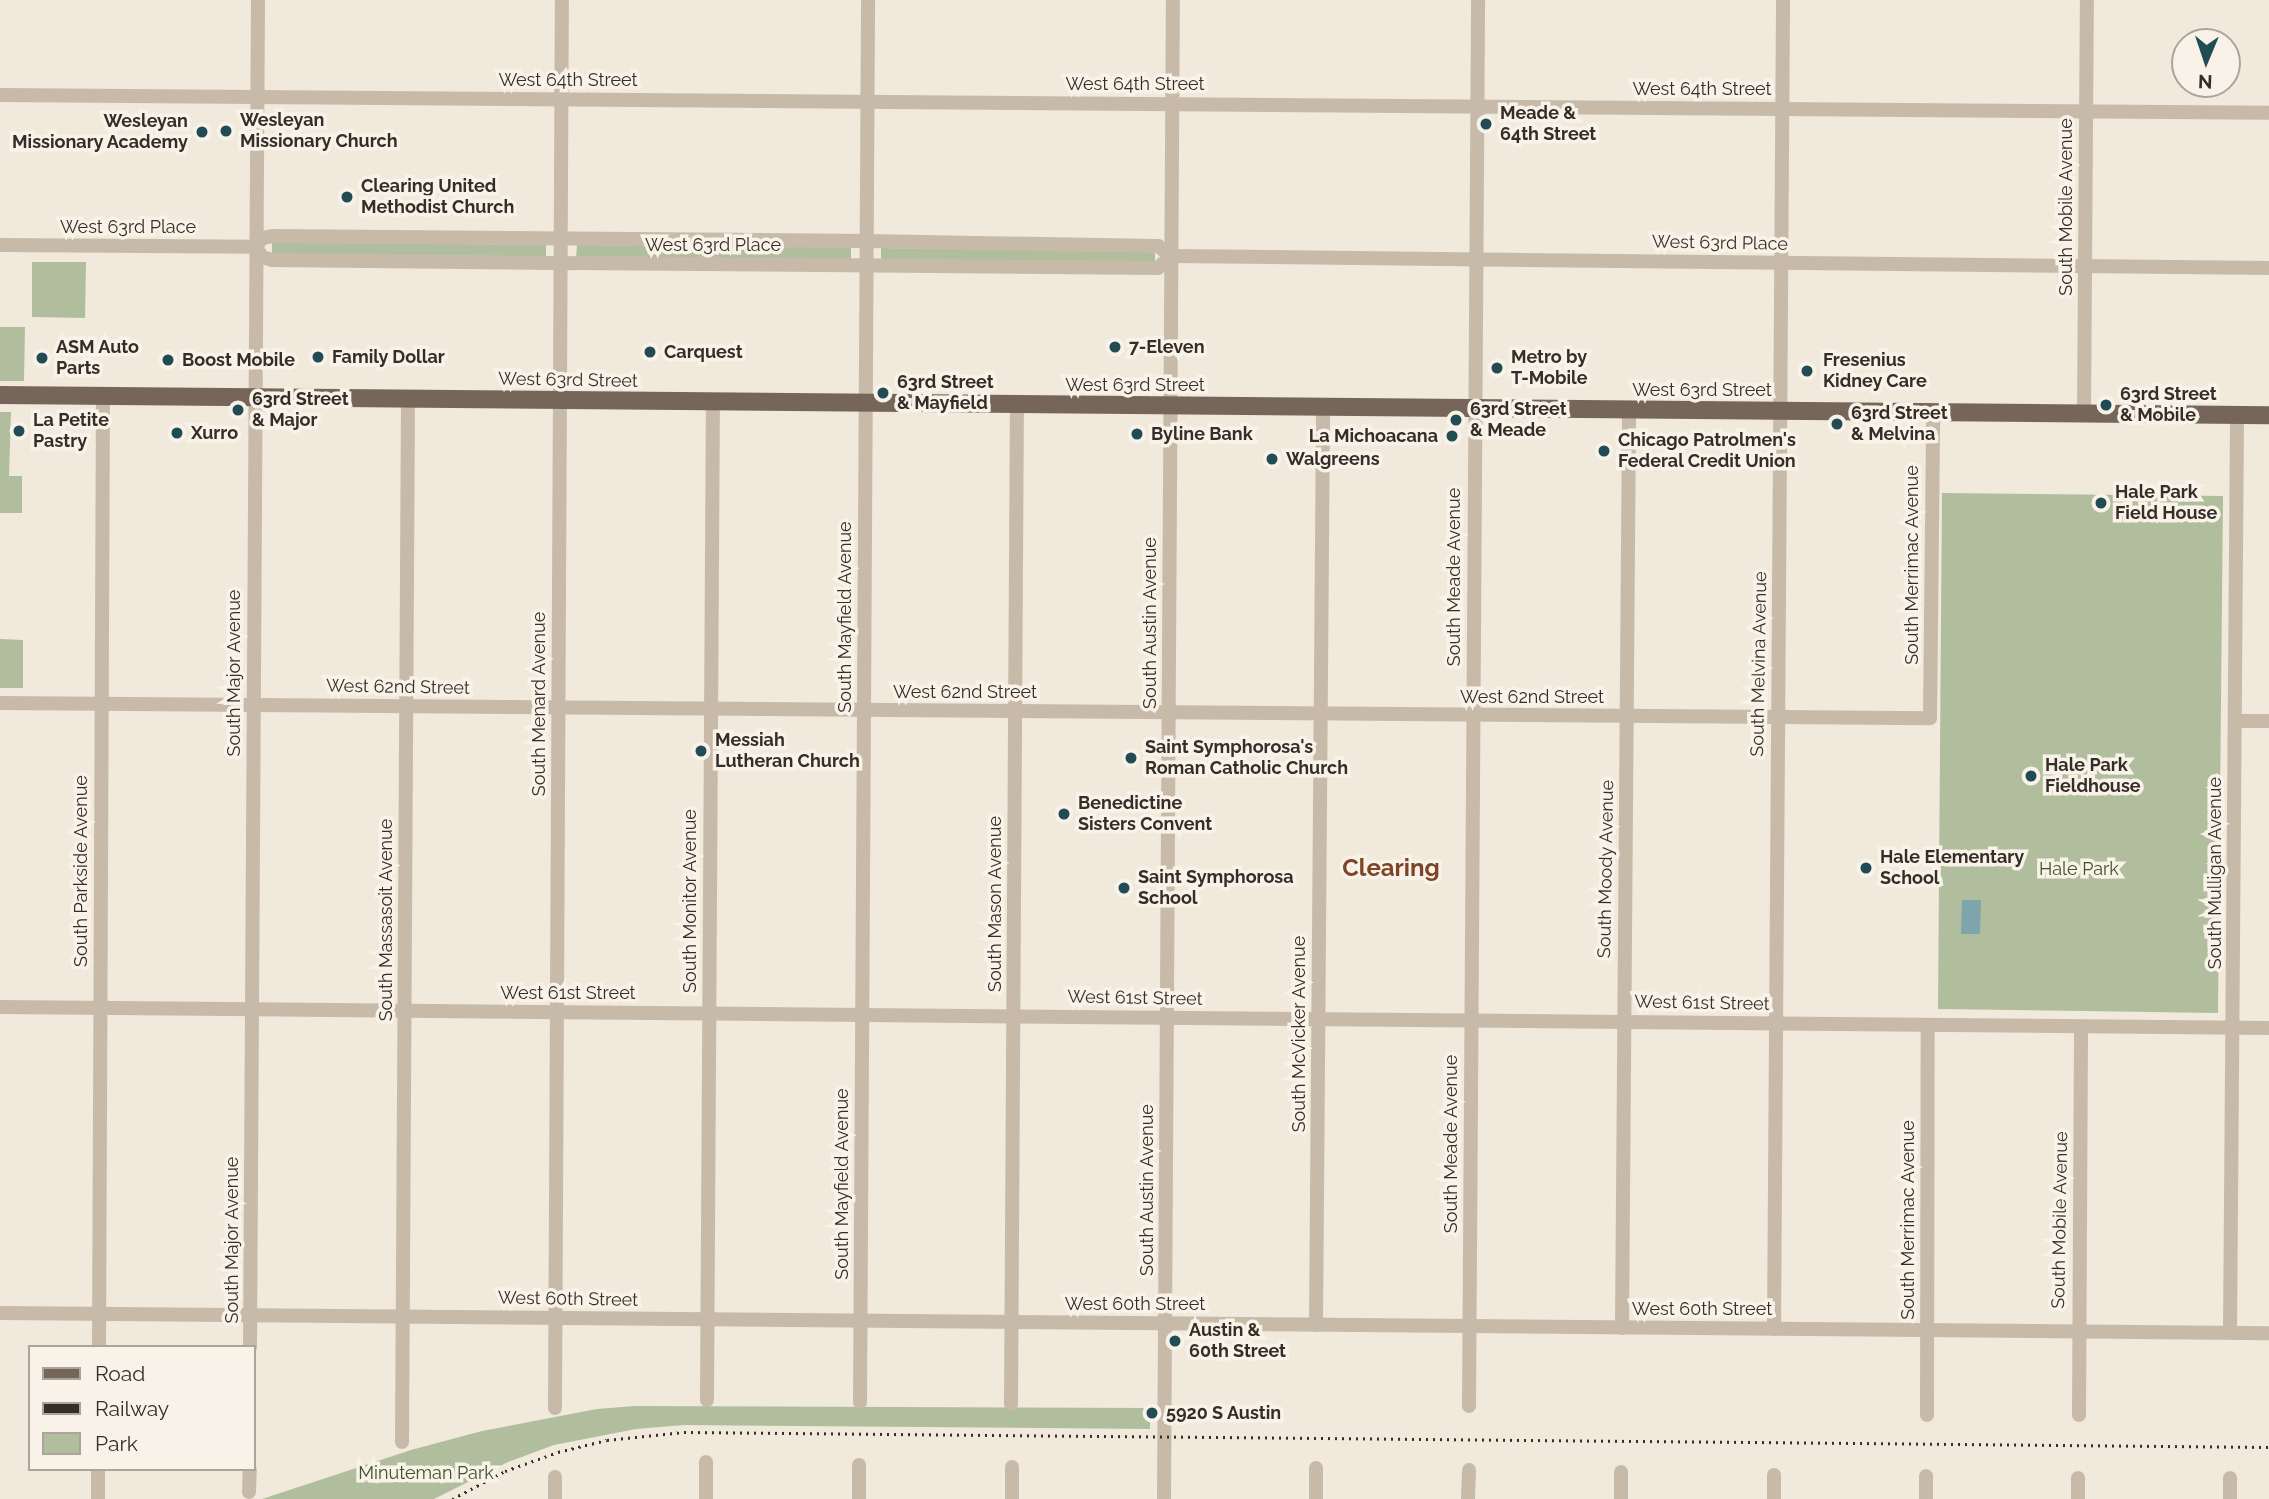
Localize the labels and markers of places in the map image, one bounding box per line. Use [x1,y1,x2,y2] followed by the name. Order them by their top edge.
[1500,103,1596,146] place label: Meade & 64th Street
[240,110,398,152] place label: Wesleyan Missionary Church
[11,111,188,154] place label: Wesleyan Missionary Academy
[1478,116,1494,132] marker: Meade & 64th Street
[218,123,234,139] marker: Wesleyan Missionary Church
[194,124,210,140] marker: Wesleyan Missionary Academy
[361,176,514,218] place label: Clearing United Methodist Church
[339,189,355,205] marker: Clearing United Methodist Church
[1129,336,1205,358] place label: 7-Eleven
[56,337,140,380] place label: ASM Auto Parts
[1107,339,1123,355] marker: 7-Eleven
[664,341,743,363] place label: Carquest
[642,344,658,360] marker: Carquest
[332,346,445,368] place label: Family Dollar
[1511,347,1587,390] place label: Metro by T-Mobile
[182,349,295,371] place label: Boost Mobile
[310,349,326,365] marker: Family Dollar
[34,350,50,366] marker: ASM Auto Parts
[1823,350,1927,392] place label: Fresenius Kidney Care
[160,352,176,368] marker: Boost Mobile
[1489,360,1505,376] marker: Metro by T-Mobile
[1797,361,1817,381] marker: Fresenius Kidney Care
[897,372,994,414] place label: 63rd Street & Mayfield
[2120,384,2217,426] place label: 63rd Street & Mobile
[875,385,891,401] marker: 63rd Street & Mayfield
[252,389,349,432] place label: 63rd Street & Major
[2098,397,2114,413] marker: 63rd Street & Mobile
[1470,399,1567,442] place label: 63rd Street & Meade
[230,402,246,418] marker: 63rd Street & Major
[1851,403,1948,446] place label: 63rd Street & Melvina
[33,410,109,452] place label: La Petite Pastry
[1448,412,1464,428] marker: 63rd Street & Meade
[1829,416,1845,432] marker: 63rd Street & Melvina
[191,422,238,444] place label: Xurro
[11,423,27,439] marker: La Petite Pastry
[1151,423,1253,445] place label: Byline Bank
[169,425,185,441] marker: Xurro
[1309,425,1438,447] place label: La Michoacana
[1129,426,1145,442] marker: Byline Bank
[1444,428,1460,444] marker: La Michoacana
[1618,430,1796,472] place label: Chicago Patrolmen's Federal Credit Union
[1596,443,1612,459] marker: Chicago Patrolmen's Federal Credit Union
[1286,448,1380,470] place label: Walgreens
[1264,451,1280,467] marker: Walgreens
[2115,482,2217,524] place label: Hale Park Field House
[2093,495,2109,511] marker: Hale Park Field House
[715,730,860,772] place label: Messiah Lutheran Church
[1145,737,1348,780] place label: Saint Symphorosa's Roman Catholic Church
[693,743,709,759] marker: Messiah Lutheran Church
[1123,750,1139,766] marker: Saint Symphorosa's Roman Catholic Church
[2045,755,2141,798] place label: Hale Park Fieldhouse
[2023,768,2039,784] marker: Hale Park Fieldhouse
[1078,793,1212,836] place label: Benedictine Sisters Convent
[1056,806,1072,822] marker: Benedictine Sisters Convent
[1880,847,2024,890] place label: Hale Elementary School
[1858,860,1874,876] marker: Hale Elementary School
[1138,867,1294,910] place label: Saint Symphorosa School
[1116,880,1132,896] marker: Saint Symphorosa School
[1189,1320,1286,1362] place label: Austin & 60th Street
[1167,1333,1183,1349] marker: Austin & 60th Street
[1166,1402,1282,1424] place label: 5920 S Austin
[1144,1405,1160,1421] marker: 5920 S Austin

